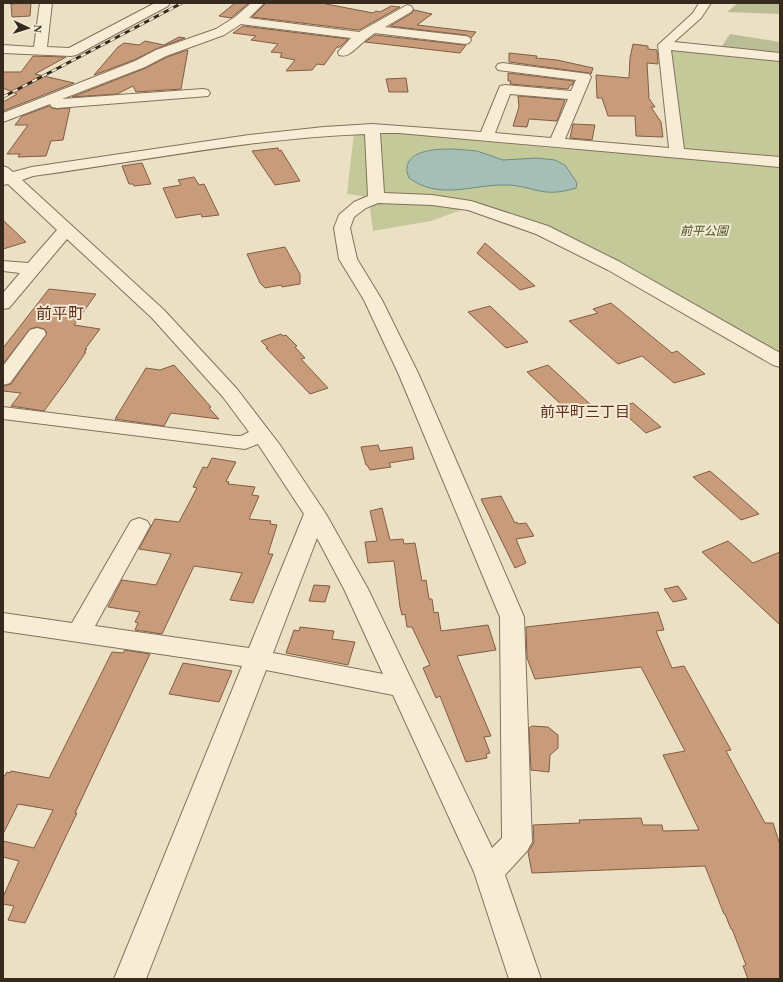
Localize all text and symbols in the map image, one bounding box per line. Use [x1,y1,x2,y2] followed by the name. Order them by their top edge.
[8,8,48,48] north arrow
[32,24,44,33] text: N
[680,224,730,238] park label: 前平公園
[36,305,84,322] district label: 前平町
[540,404,630,420] district label: 前平町三丁目

